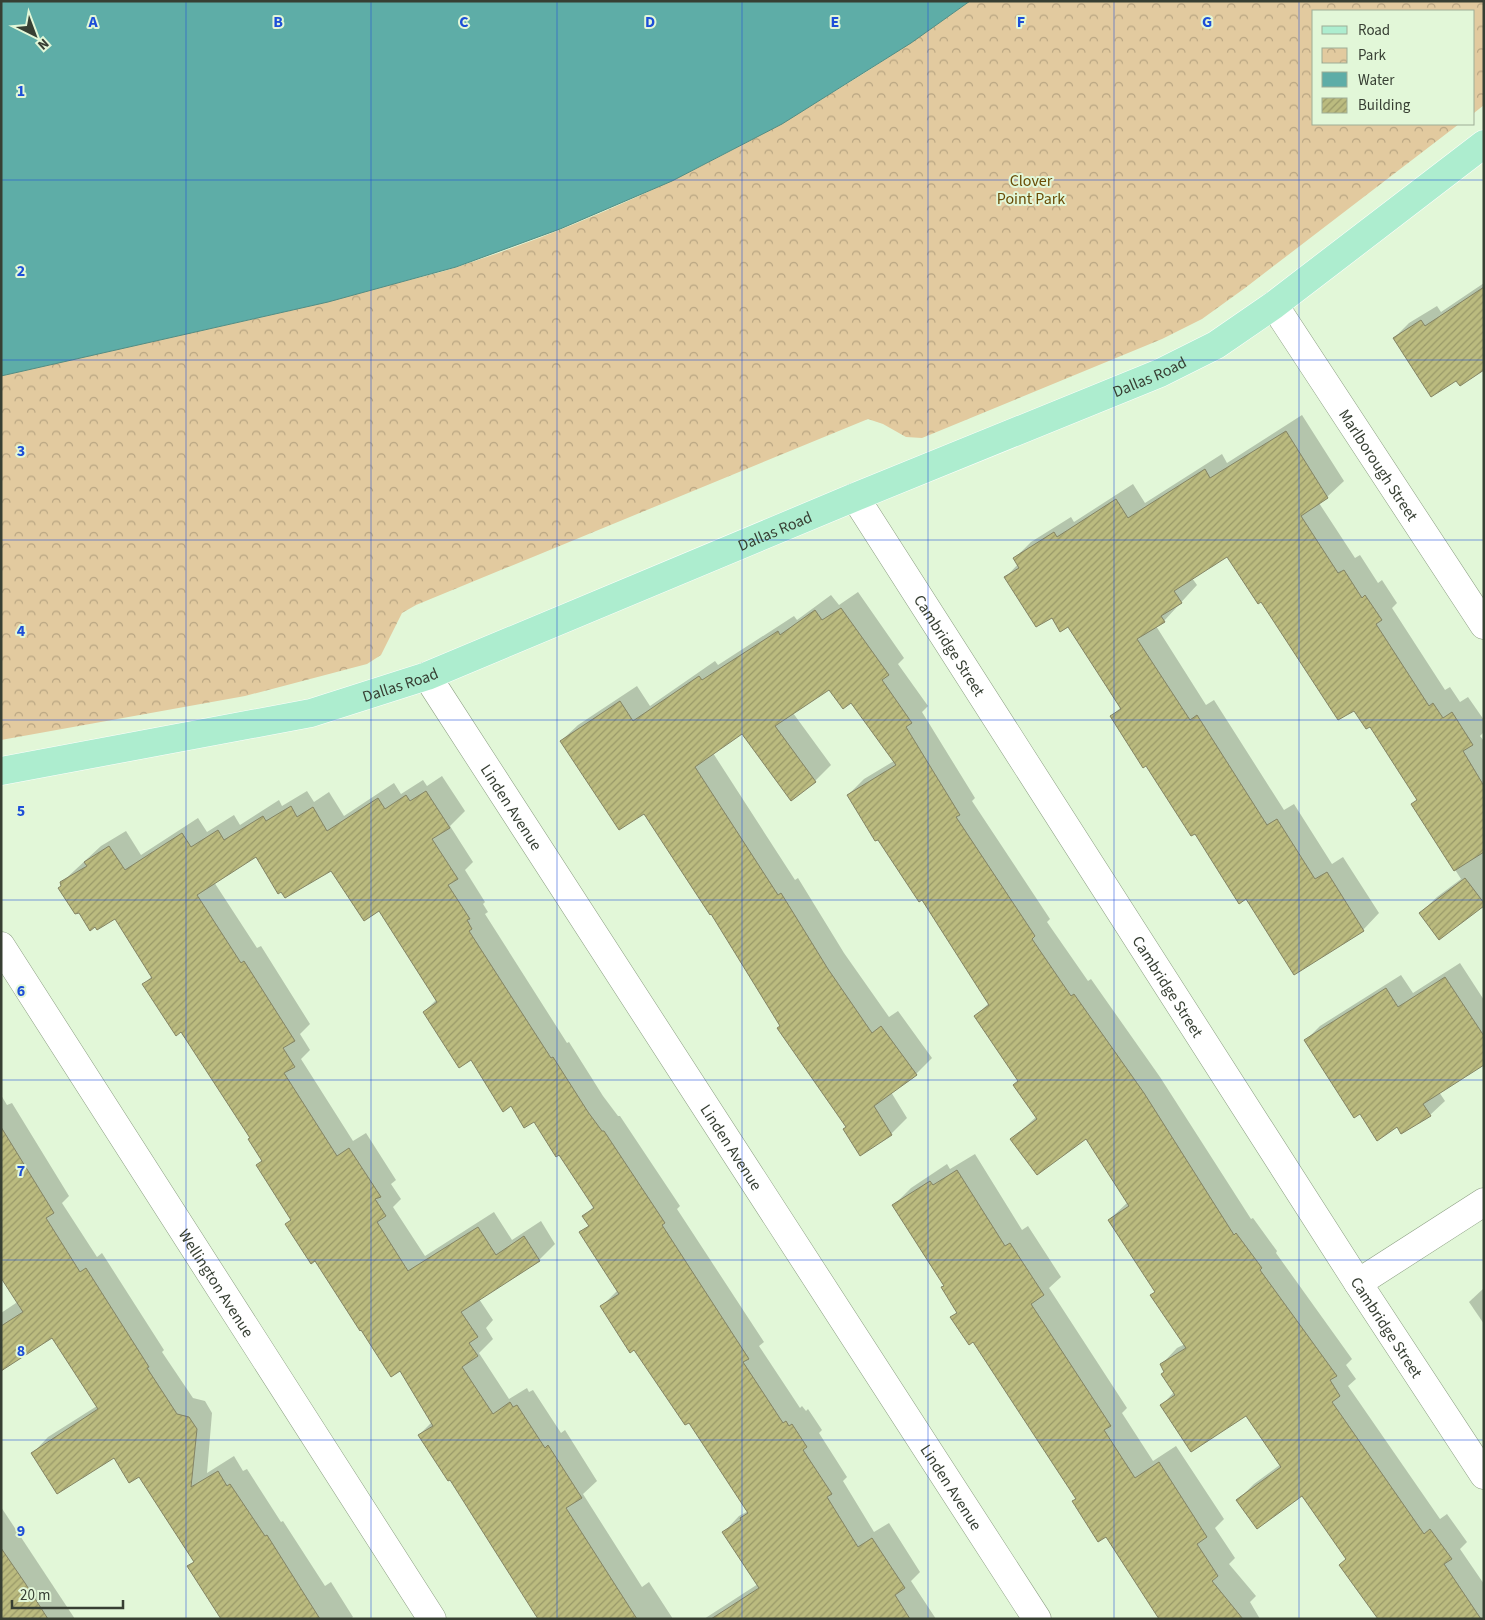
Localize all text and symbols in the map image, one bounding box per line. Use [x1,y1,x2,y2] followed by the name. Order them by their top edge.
[10,10,60,60] north arrow
[1312,10,1475,125] legend
[87,11,98,33] text: A
[273,11,283,33] text: B
[459,11,469,33] text: C
[645,11,655,33] text: D
[831,11,839,33] text: E
[1017,11,1025,33] text: F
[1202,11,1212,33] text: G
[1358,20,1390,41] text: Road
[33,33,53,54] text: N
[1358,45,1387,66] text: Park
[1358,70,1395,91] text: Water
[17,80,25,102] text: 1
[1358,95,1411,116] text: Building
[997,170,1065,210] park label: Clover Point Park
[17,260,25,282] text: 2
[1109,352,1190,403] street label: Dallas Road
[1333,405,1423,526] street label: Marlborough Street
[17,440,25,462] text: 3
[735,506,816,557] street label: Dallas Road
[908,591,990,701] street label: Cambridge Street
[17,620,26,642] text: 4
[360,662,442,708] street label: Dallas Road
[475,760,547,855] street label: Linden Avenue
[17,800,25,822] text: 5
[1127,932,1208,1043] street label: Cambridge Street
[17,980,25,1002] text: 6
[695,1100,767,1195] street label: Linden Avenue
[17,1160,25,1182] text: 7
[173,1225,259,1342] street label: Wellington Avenue
[1345,1273,1428,1383] street label: Cambridge Street
[17,1340,25,1362] text: 8
[915,1440,987,1535] street label: Linden Avenue
[17,1520,25,1542] text: 9
[12,1578,124,1610] scale bar
[20,1585,50,1606] text: 20 m

